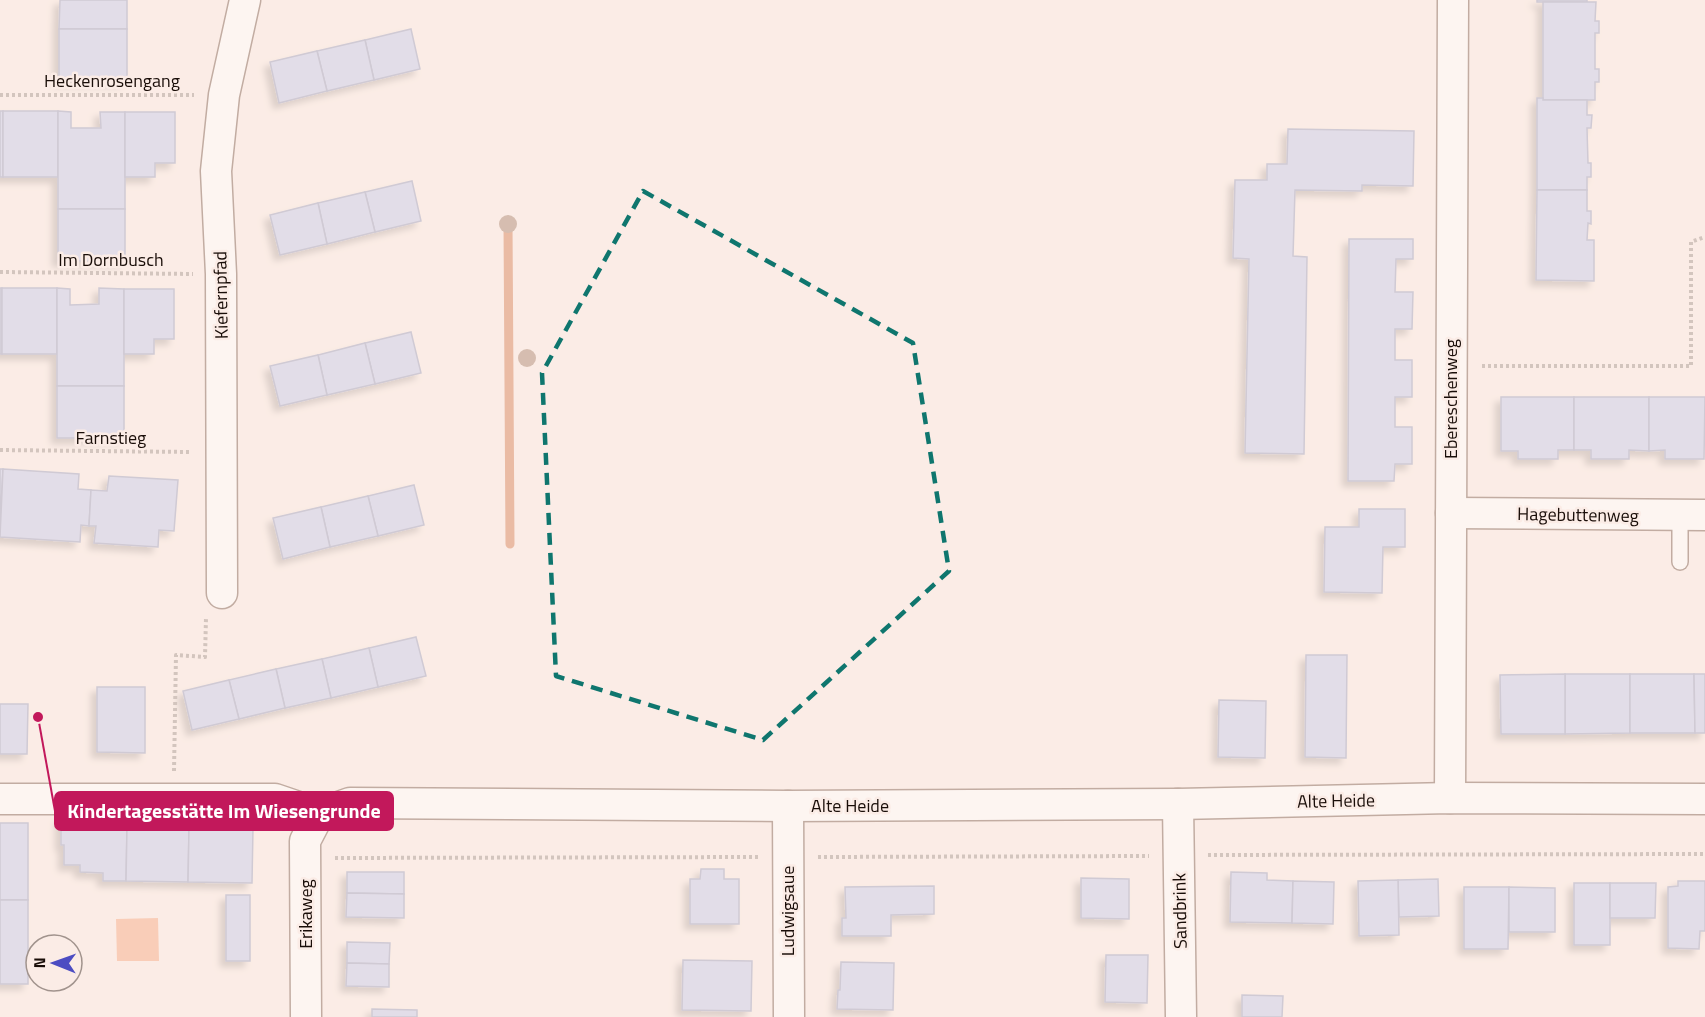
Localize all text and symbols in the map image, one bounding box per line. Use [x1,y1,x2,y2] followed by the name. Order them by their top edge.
[44,67,180,94] street label: Heckenrosengang
[58,246,164,273] street label: Im Dornbusch
[206,251,235,339] street label: Kiefernpfad
[1437,339,1464,459] street label: Ebereschenweg
[76,424,146,451] street label: Farnstieg
[1517,500,1639,529] street label: Hagebuttenweg
[1297,786,1375,815] street label: Alte Heide
[55,792,393,830] callout: Kindertagesstätte Im Wiesengrunde
[811,792,889,819] street label: Alte Heide
[67,795,381,826] text: Kindertagesstätte Im Wiesengrunde
[774,866,801,956] street label: Ludwigsaue
[1165,872,1194,949] street label: Sandbrink
[292,879,319,949] street label: Erikaweg
[24,933,84,993] north arrow
[27,957,51,968] text: N

